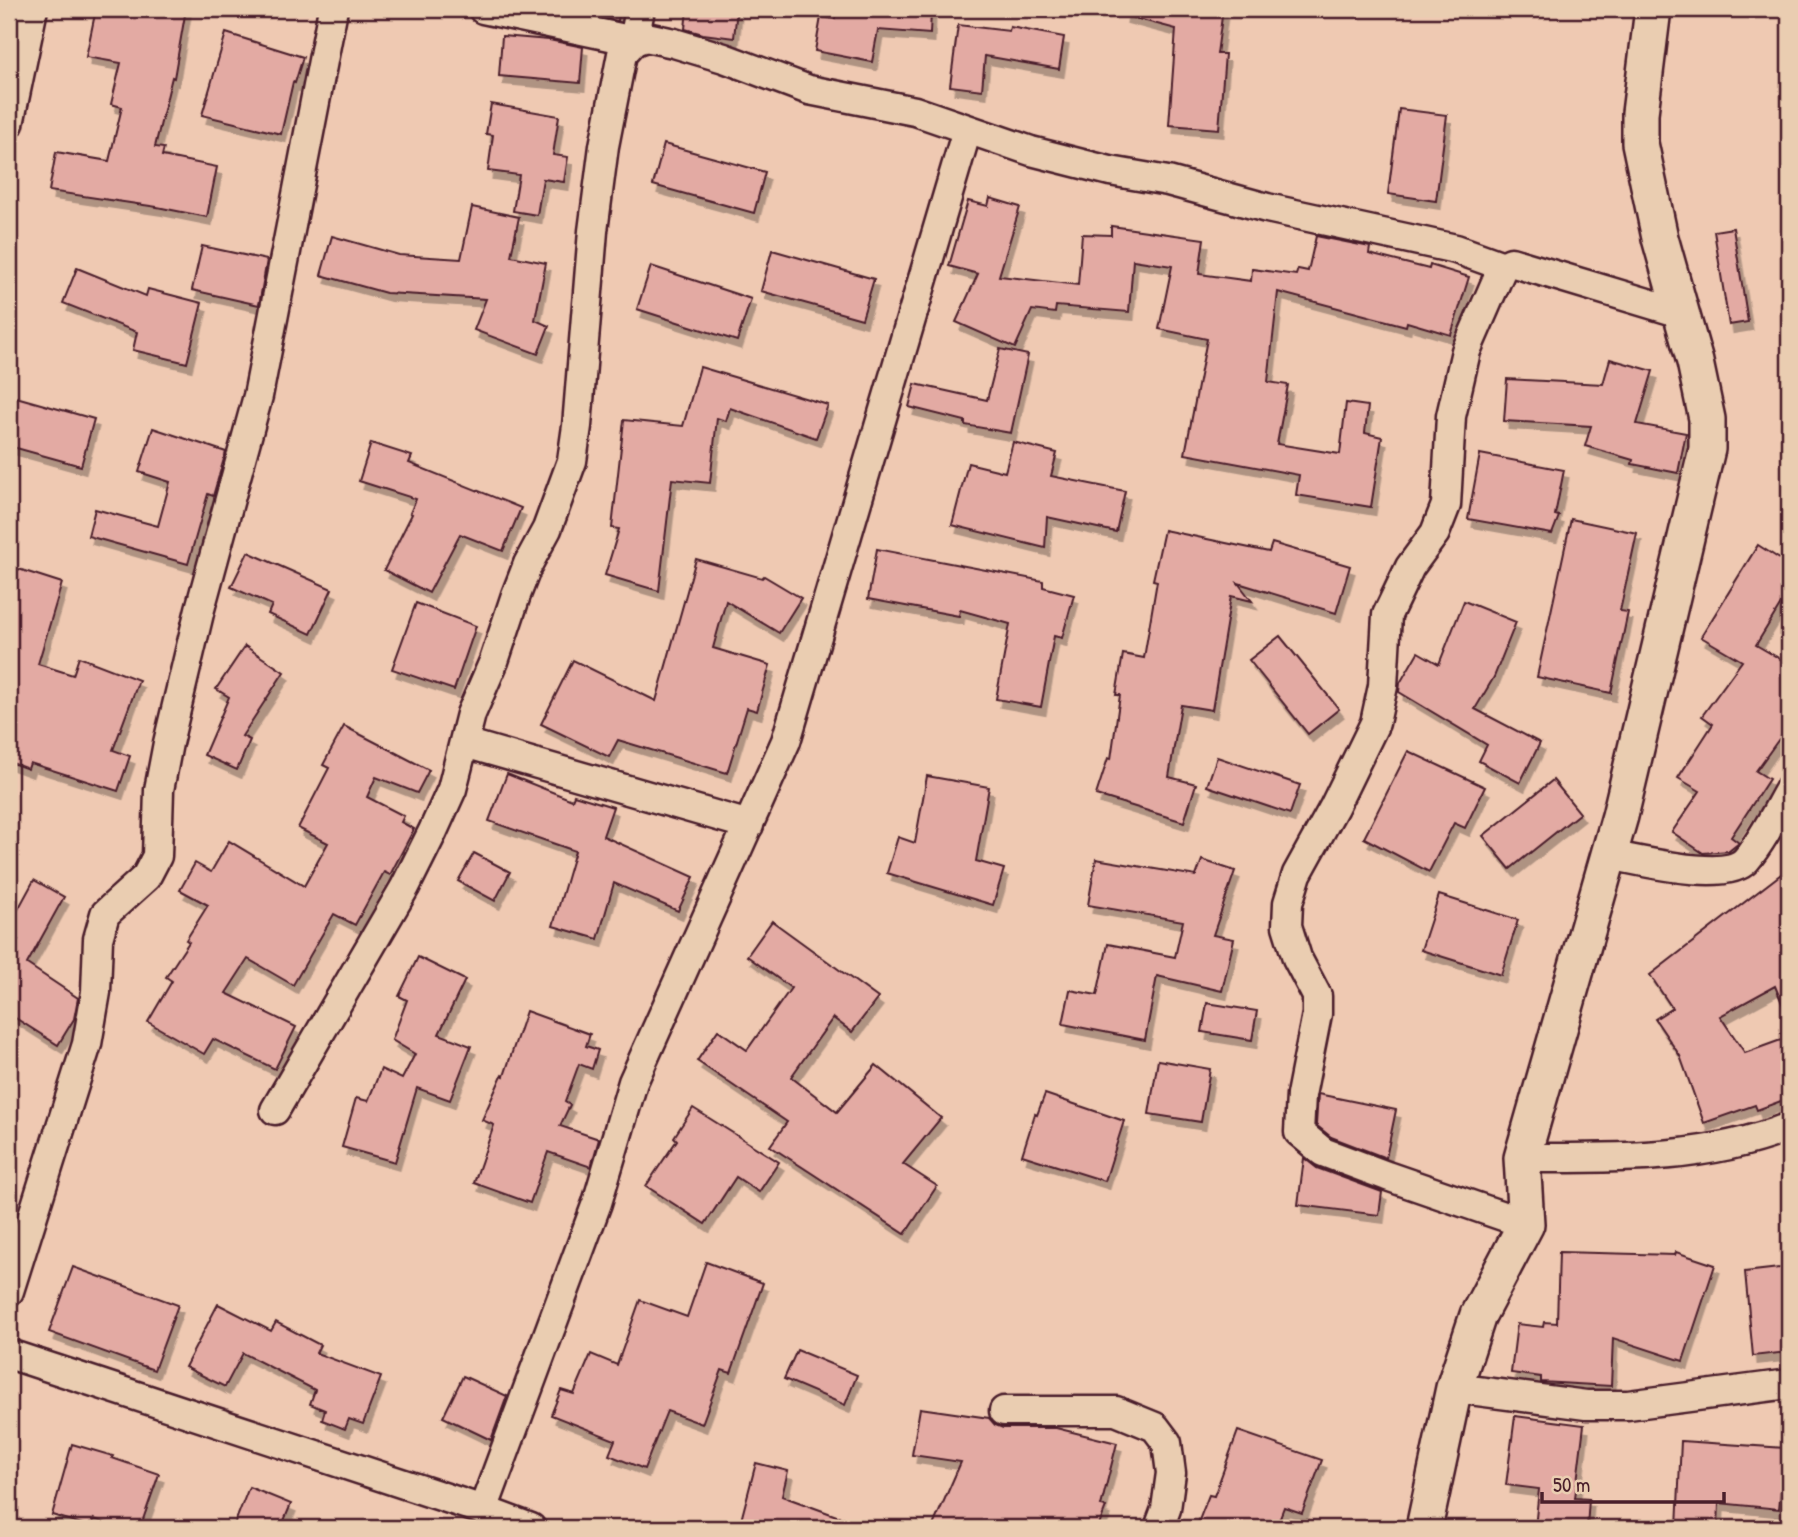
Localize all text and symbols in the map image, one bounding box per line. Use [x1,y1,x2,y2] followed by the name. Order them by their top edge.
[1542,1460,1724,1504] scale bar
[1553,1470,1590,1499] text: 50 m

